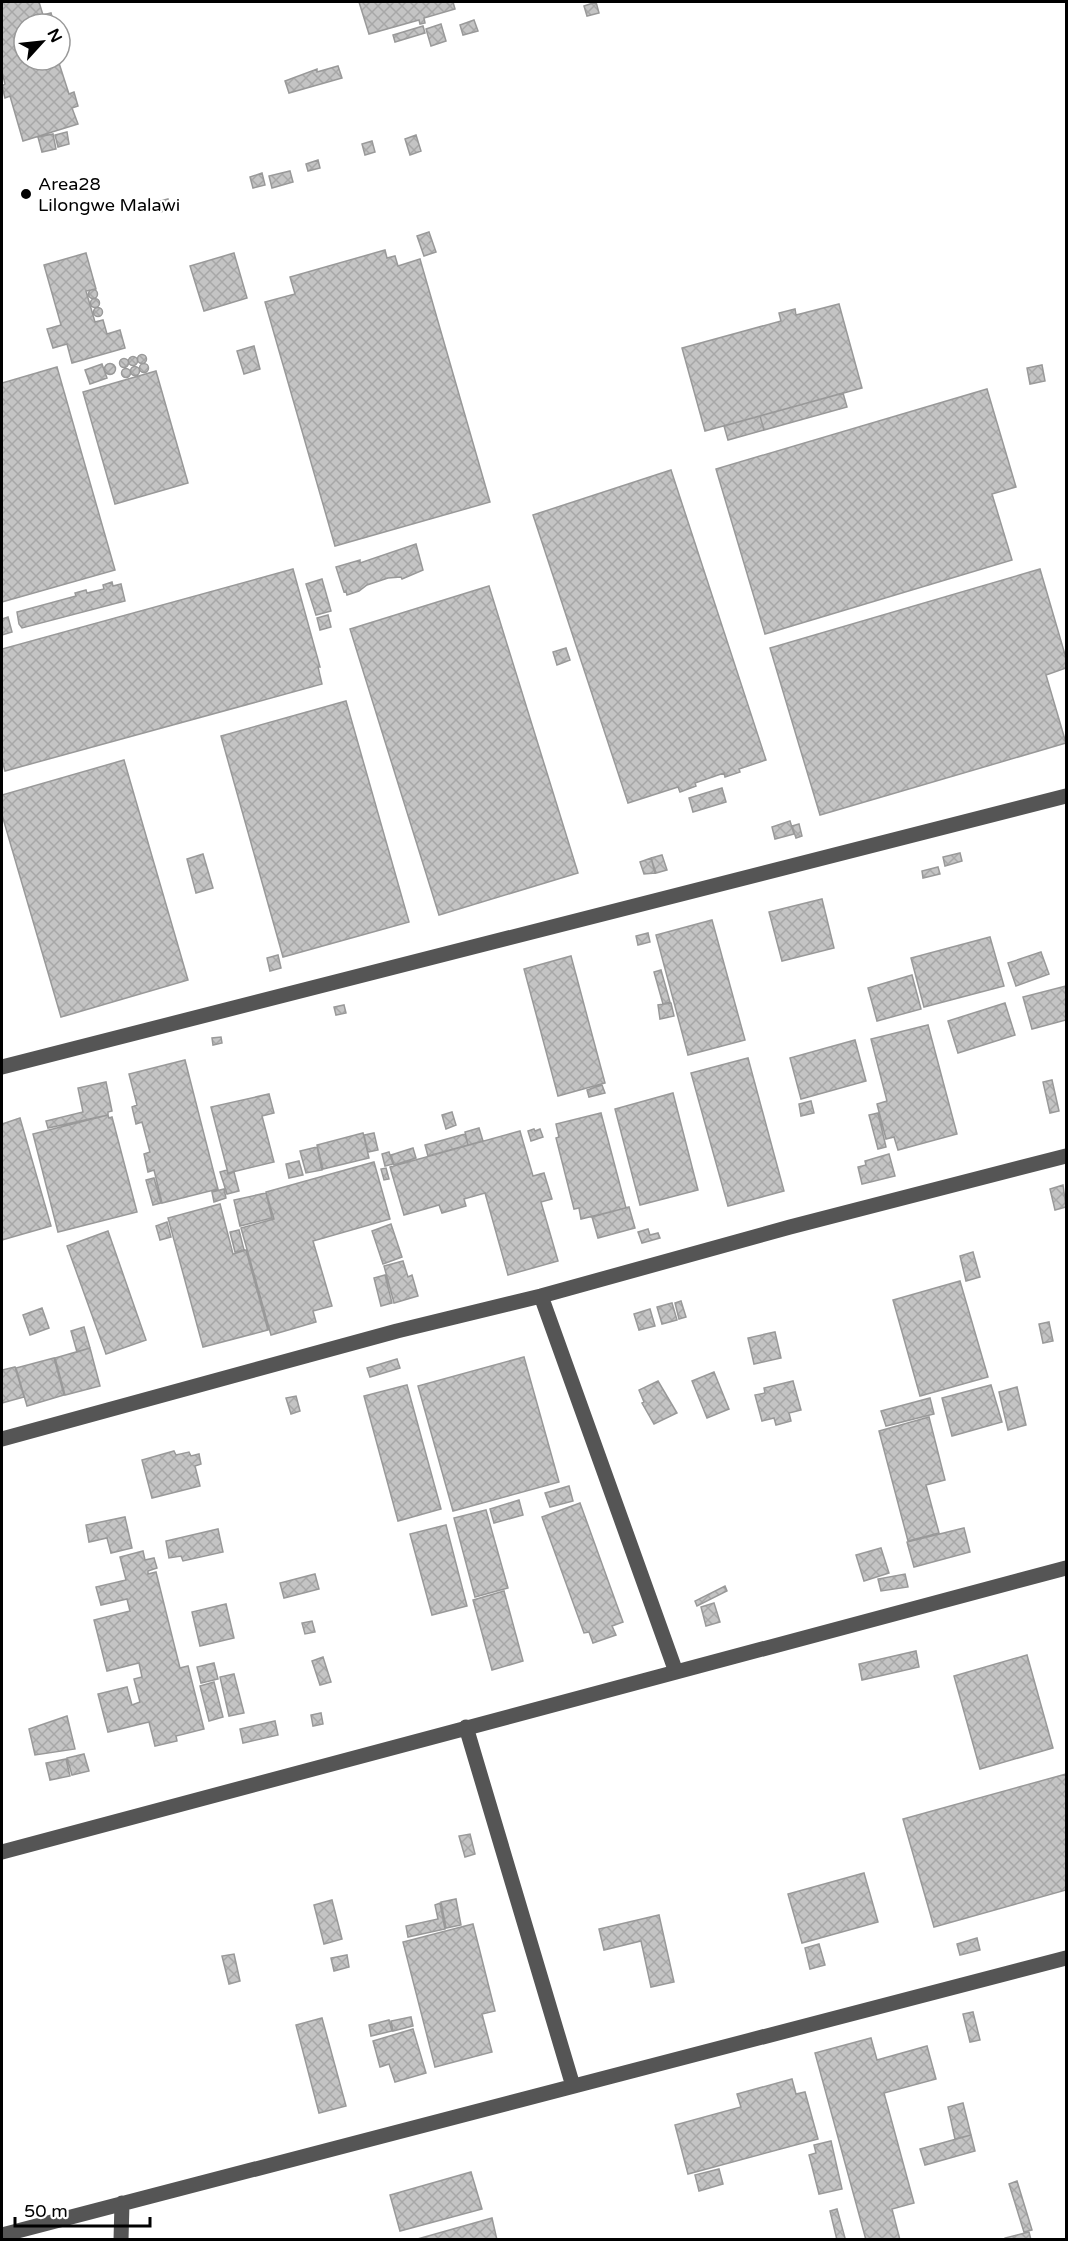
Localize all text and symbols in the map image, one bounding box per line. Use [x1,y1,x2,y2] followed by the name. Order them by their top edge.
[12,12,72,72] north arrow
[43,25,66,46] text: N
[38,173,180,216] place label: Area28 Lilongwe Malawi
[19,187,33,201] marker: Area28 Lilongwe Malawi
[15,2190,150,2228] scale bar
[24,2200,68,2222] text: 50 m

